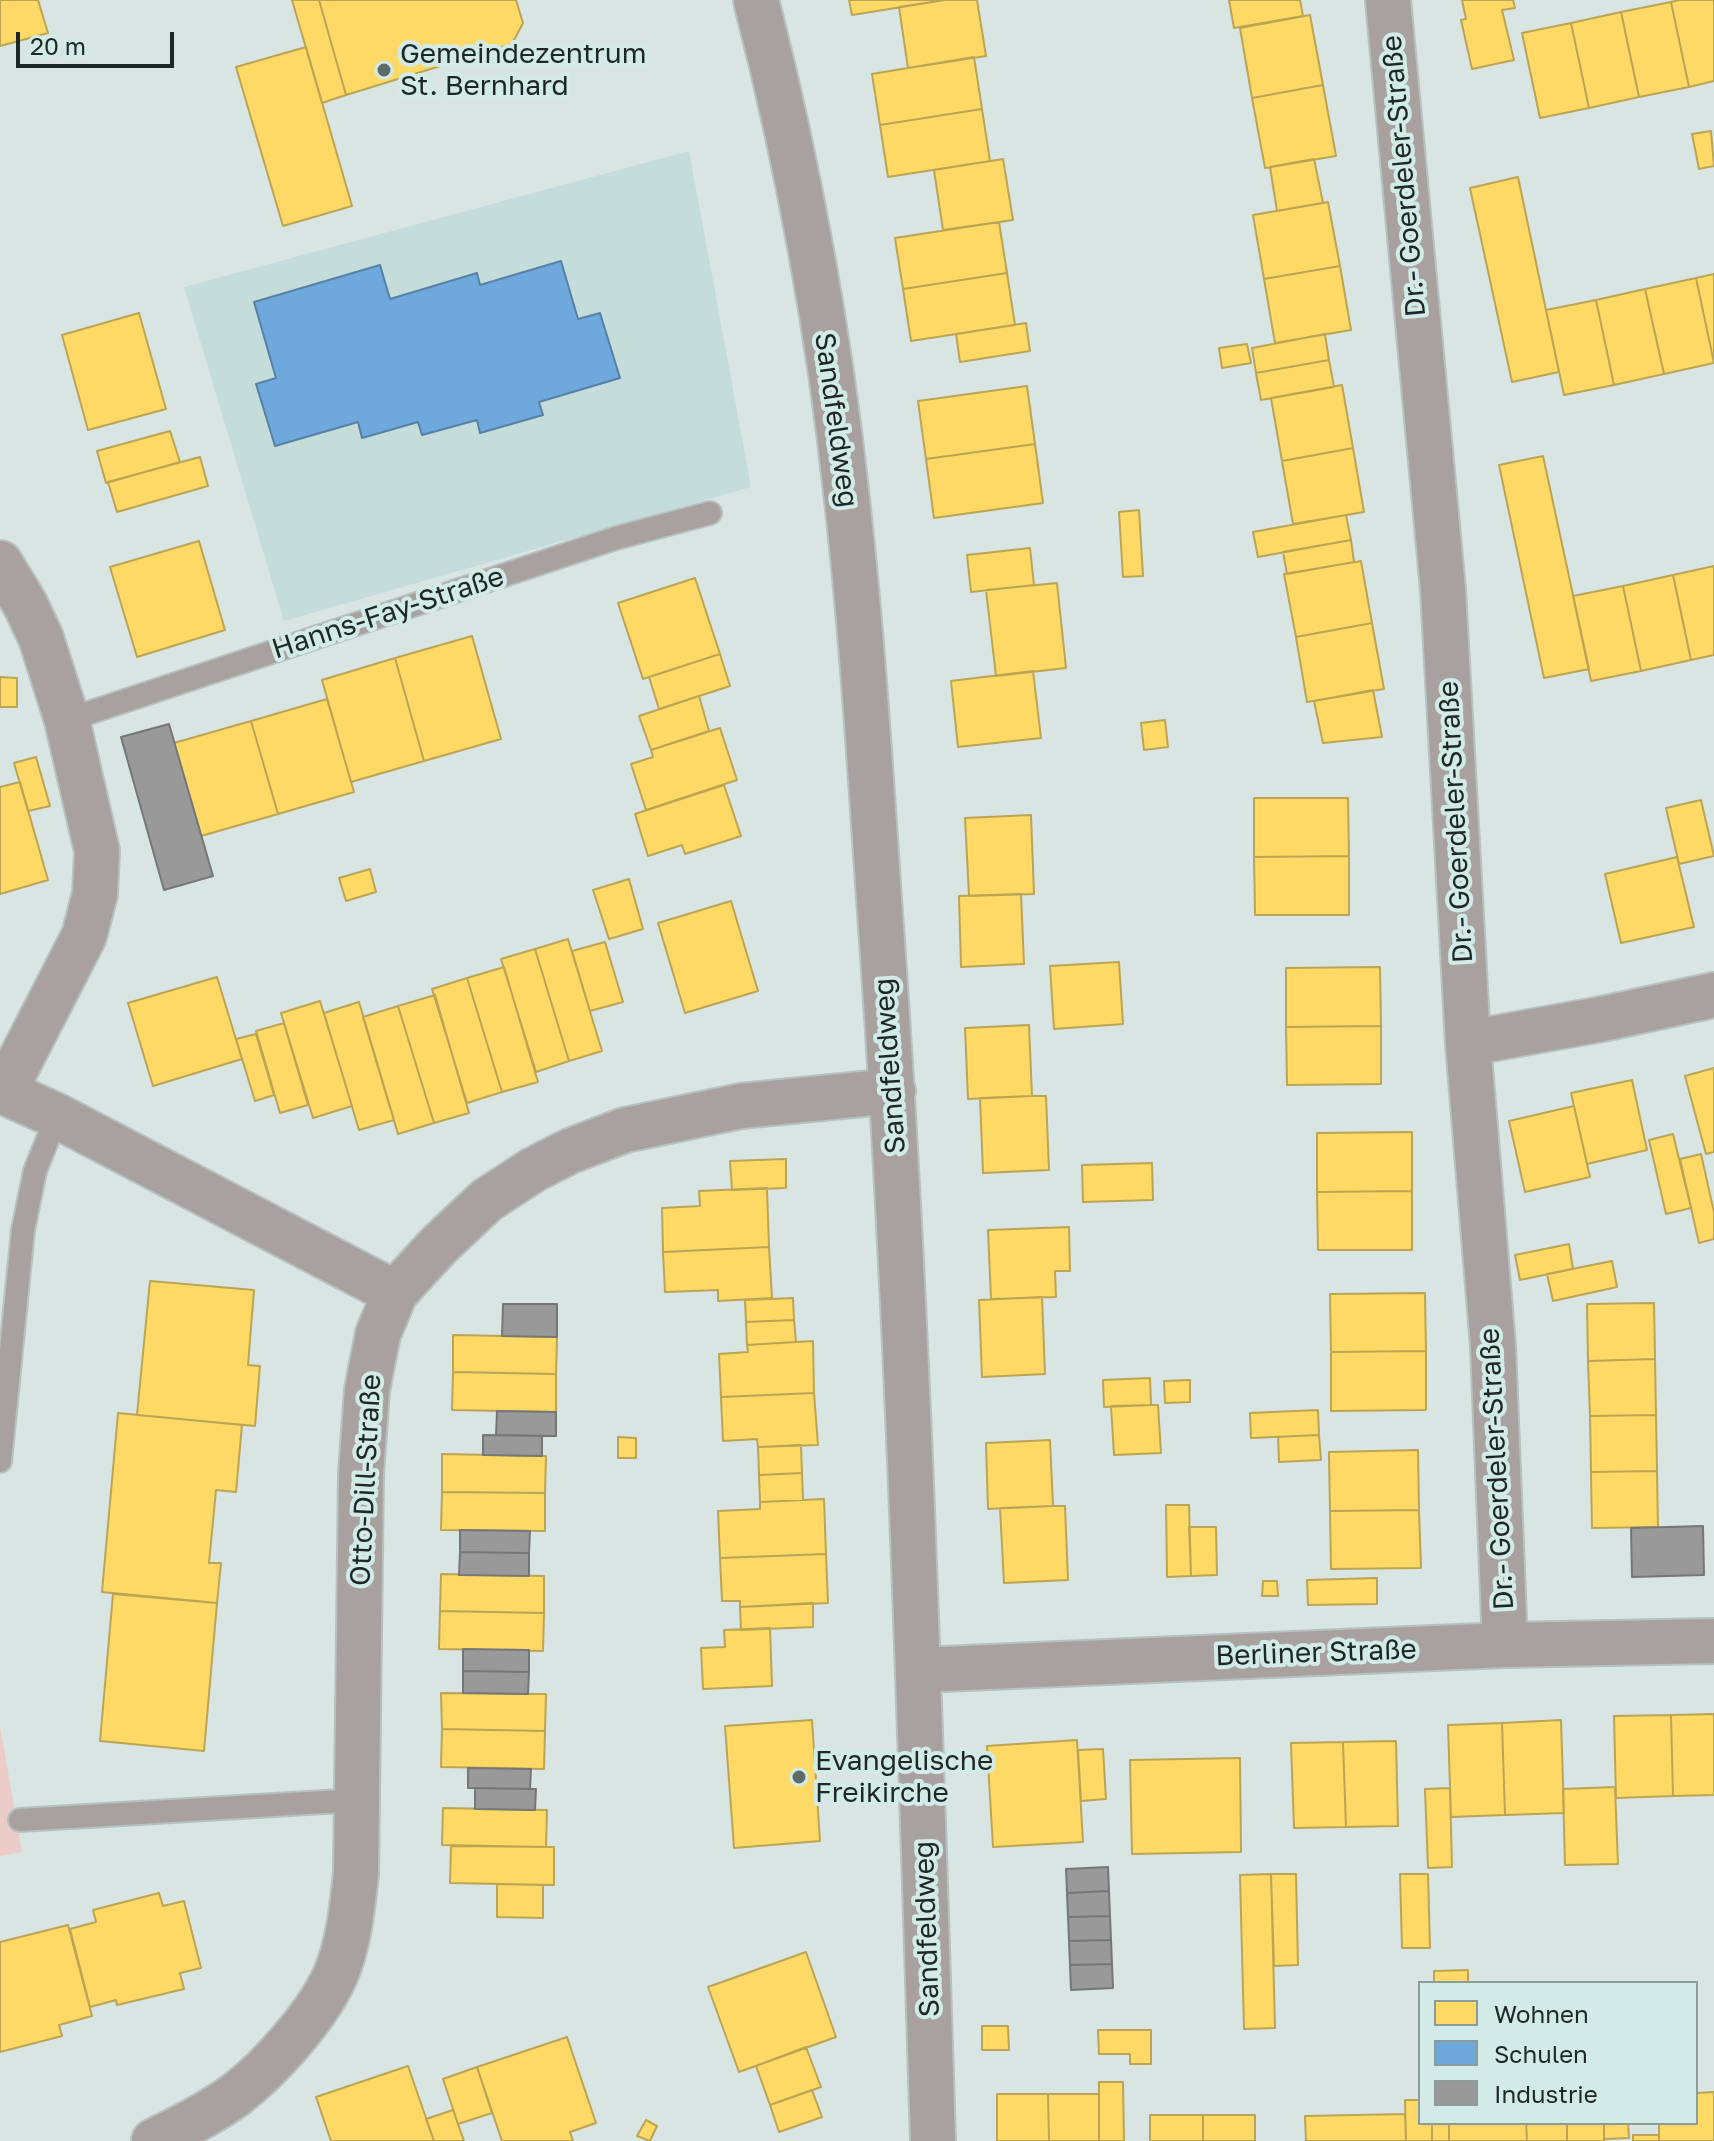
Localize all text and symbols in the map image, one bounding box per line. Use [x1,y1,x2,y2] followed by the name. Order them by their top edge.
[20,16,178,66] scale bar
[30,31,86,60] text: 20 m
[1375,34,1433,318] street label: Dr.- Goerdeler-Straße
[400,37,646,103] place label: Gemeindezentrum St. Bernhard
[375,61,393,79] marker: Gemeindezentrum St. Bernhard
[807,330,865,510] street label: Sandfeldweg
[268,560,508,666] street label: Hanns-Fay-Straße
[1432,680,1480,964] street label: Dr.- Goerdeler-Straße
[867,977,913,1155] street label: Sandfeldweg
[1473,1327,1521,1611] street label: Dr.- Goerdeler-Straße
[344,1373,388,1587] street label: Otto-Dill-Straße
[1215,1633,1417,1673] street label: Berliner Straße
[815,1744,993,1810] place label: Evangelische Freikirche
[790,1768,808,1786] marker: Evangelische Freikirche
[907,1840,947,2018] street label: Sandfeldweg
[1418,1981,1698,2125] legend
[1494,1999,1589,2028] text: Wohnen
[1494,2039,1588,2068] text: Schulen
[1494,2079,1598,2108] text: Industrie

